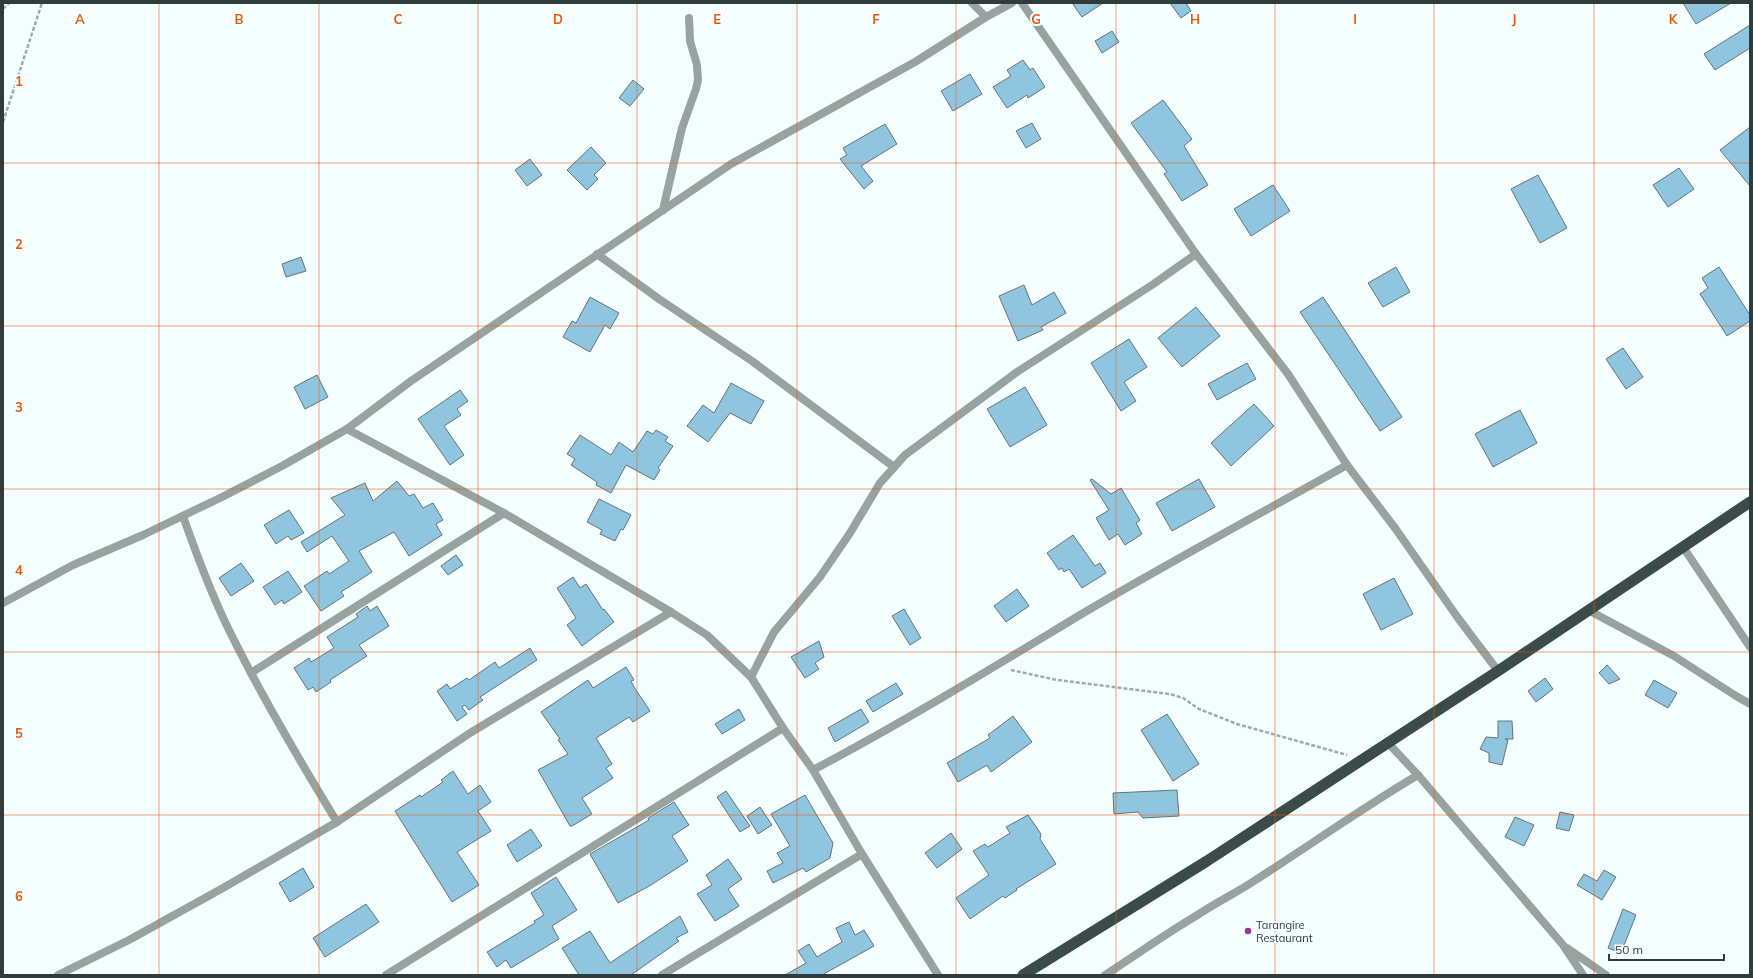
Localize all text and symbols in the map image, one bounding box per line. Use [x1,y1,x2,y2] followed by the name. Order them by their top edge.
[75,11,85,27] text: A
[235,11,244,27] text: B
[394,11,403,27] text: C
[553,11,563,27] text: D
[713,11,721,27] text: E
[872,11,880,27] text: F
[1031,11,1041,27] text: G
[1190,11,1200,27] text: H
[1353,11,1357,27] text: I
[1512,11,1516,27] text: J
[1669,11,1679,27] text: K
[15,73,23,89] text: 1
[15,236,23,252] text: 2
[15,399,23,415] text: 3
[15,562,23,578] text: 4
[15,725,23,741] text: 5
[15,888,23,904] text: 6
[1256,918,1313,945] place label: Tarangire Restaurant
[1243,926,1253,936] marker: Tarangire Restaurant
[1609,936,1724,962] scale bar
[1615,942,1643,957] text: 50 m

